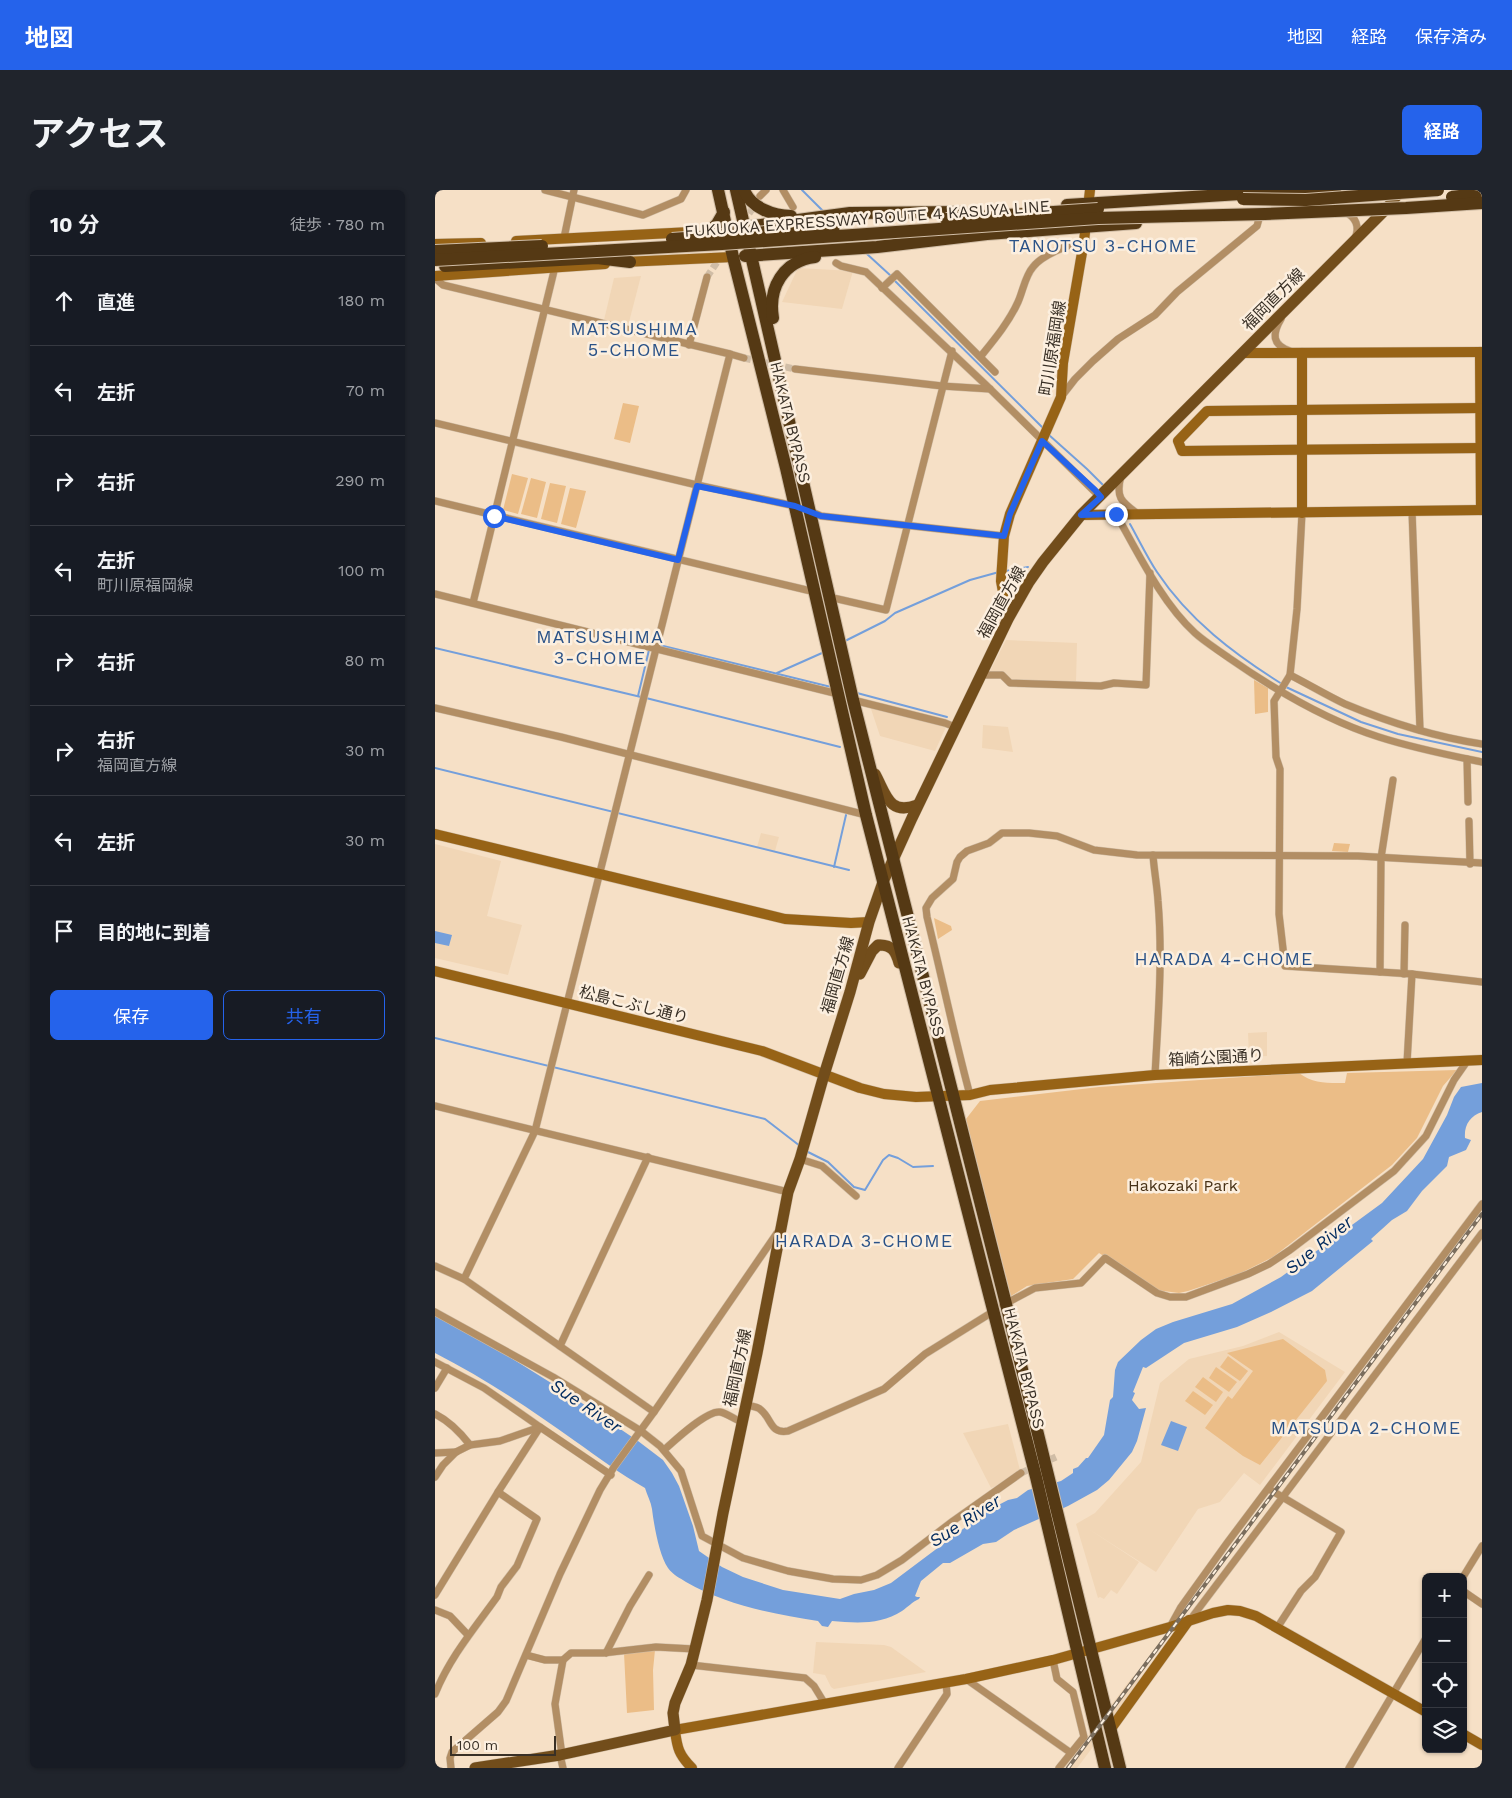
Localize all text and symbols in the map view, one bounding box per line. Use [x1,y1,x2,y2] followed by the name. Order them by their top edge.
[25,24,73,52] text: 地図
[1287,26,1323,47] text: 地図
[1351,26,1387,47] text: 経路
[1415,26,1487,47] text: 保存済み
[1402,105,1482,155] button: 経路
[30,113,168,155] text: アクセス
[684,196,1050,241] street label: FUKUOKA EXPRESSWAY ROUTE 4 KASUYA LINE
[50,212,100,237] text: 10 分
[290,215,385,234] text: 徒歩 · 780 m
[1009,235,1197,256] district label: TANOTSU 3-CHOME
[1238,264,1308,334] street label: 福岡直方線
[50,287,78,315] icon: ahead
[97,291,135,314] text: 直進
[338,291,385,310] text: 180 m
[1036,299,1069,397] street label: 町川原福岡線
[570,318,698,360] district label: MATSUSHIMA 5-CHOME
[766,359,815,485] street label: HAKATA BYPASS
[50,377,78,405] icon: left
[97,381,135,404] text: 左折
[346,381,385,400] text: 70 m
[50,467,78,495] icon: right
[97,471,135,494] text: 右折
[335,471,385,490] text: 290 m
[1105,503,1128,526] route end
[483,505,506,528] route start
[97,549,135,572] text: 左折
[50,557,78,585] icon: left
[338,561,385,580] text: 100 m
[974,563,1029,642] street label: 福岡直方線
[97,576,193,595] text: 町川原福岡線
[536,626,664,668] district label: MATSUSHIMA 3-CHOME
[50,647,78,675] icon: right
[97,651,135,674] text: 右折
[344,651,385,670] text: 80 m
[97,729,135,752] text: 右折
[50,737,78,765] icon: right
[345,741,385,760] text: 30 m
[97,756,177,775] text: 福岡直方線
[50,827,78,855] icon: left
[97,831,135,854] text: 左折
[345,831,385,850] text: 30 m
[898,914,949,1039] street label: HAKATA BYPASS
[50,917,78,945] icon: arrive
[97,921,211,944] text: 目的地に到着
[817,934,858,1016] street label: 福岡直方線
[1135,948,1313,969] district label: HARADA 4-CHOME
[577,982,691,1027] street label: 松島こぶし通り
[50,990,213,1040] button: 保存
[223,990,385,1040] button: 共有
[1168,1045,1264,1069] street label: 箱崎公園通り
[1128,1176,1238,1195] park label: Hakozaki Park
[1281,1210,1358,1278] water label: Sue River
[775,1230,953,1251] district label: HARADA 3-CHOME
[1000,1305,1049,1431] street label: HAKATA BYPASS
[720,1327,755,1409] street label: 福岡直方線
[547,1374,627,1438] water label: Sue River
[1271,1417,1461,1438] district label: MATSUDA 2-CHOME
[925,1489,1005,1551] water label: Sue River
[1422,1573,1467,1753] map controls
[1422,1573,1467,1618] button: +
[1422,1618,1467,1663] button: −
[1422,1663,1467,1708] button: locate
[1422,1708,1467,1753] button: layers
[450,1733,556,1756] scale bar
[457,1737,498,1753] text: 100 m

